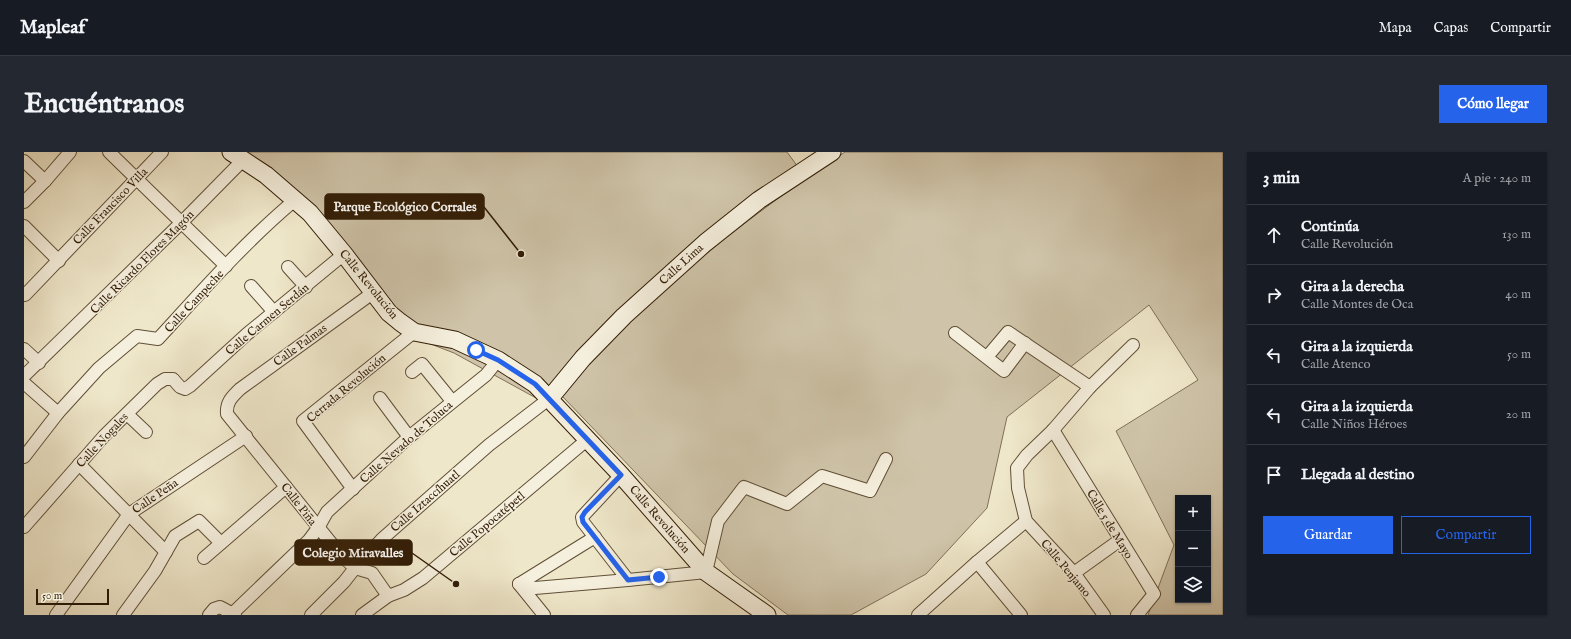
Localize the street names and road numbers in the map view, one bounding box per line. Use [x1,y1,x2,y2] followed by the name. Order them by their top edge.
[70,164,152,248] street label: Calle Francisco Villa
[87,207,198,317] street label: Calle Ricardo Flores Magón
[656,240,707,288] street label: Calle Lima
[336,246,402,323] street label: Calle Revolución
[161,266,228,337] street label: Calle Campeche
[223,280,313,359] street label: Calle Carmen Serdán
[271,321,330,370] street label: Calle Palmas
[304,350,390,426] street label: Cerrada Revolución
[357,397,457,487] street label: Calle Nevado de Toluca
[73,410,132,471] street label: Calle Nogales
[388,467,464,536] street label: Calle Iztaccíhuatl
[129,475,182,517] street label: Calle Peña
[277,480,320,529] street label: Calle Piña
[626,482,694,557] street label: Calle Revolución
[1083,487,1136,562] street label: Calle 5 de Mayo
[447,488,529,561] street label: Calle Popocatépetl
[1037,536,1094,601] street label: Calle Penjamo

